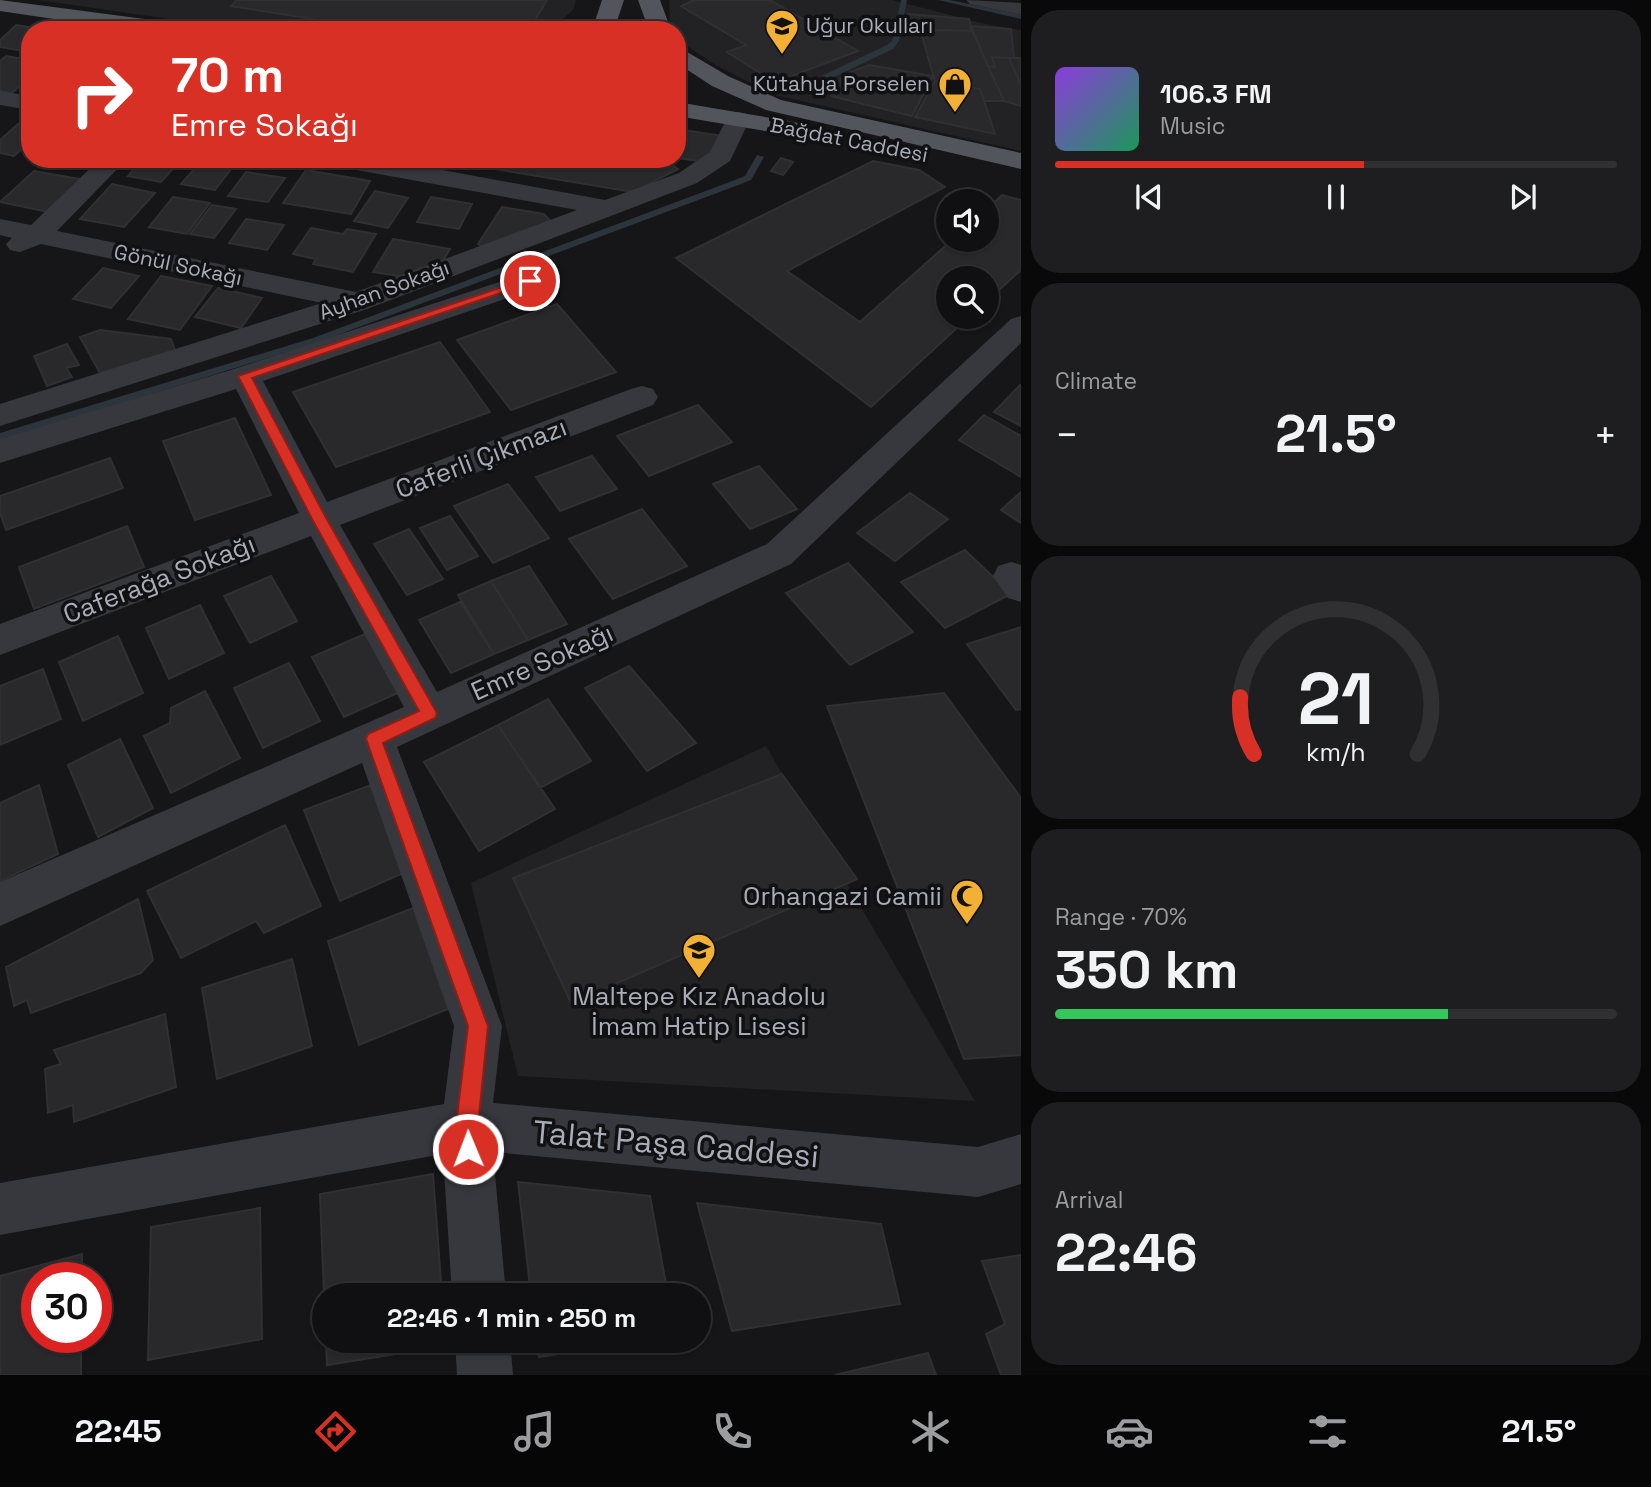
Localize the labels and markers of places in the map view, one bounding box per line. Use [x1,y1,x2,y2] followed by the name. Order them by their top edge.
[763,7,801,56] school or university icon: Uğur Okulları
[806,12,933,39] place label: Uğur Okulları
[936,65,974,114] shop icon: Kütahya Porselen
[753,70,930,97] place label: Kütahya Porselen
[500,251,560,311] pin
[948,877,986,926] mosque icon: Orhangazi Camii
[743,879,942,913] place label: Orhangazi Camii
[680,931,718,980] school or university icon: Maltepe Kız Anadolu İmam Hatip Lisesi
[572,979,826,1043] place label: Maltepe Kız Anadolu İmam Hatip Lisesi

